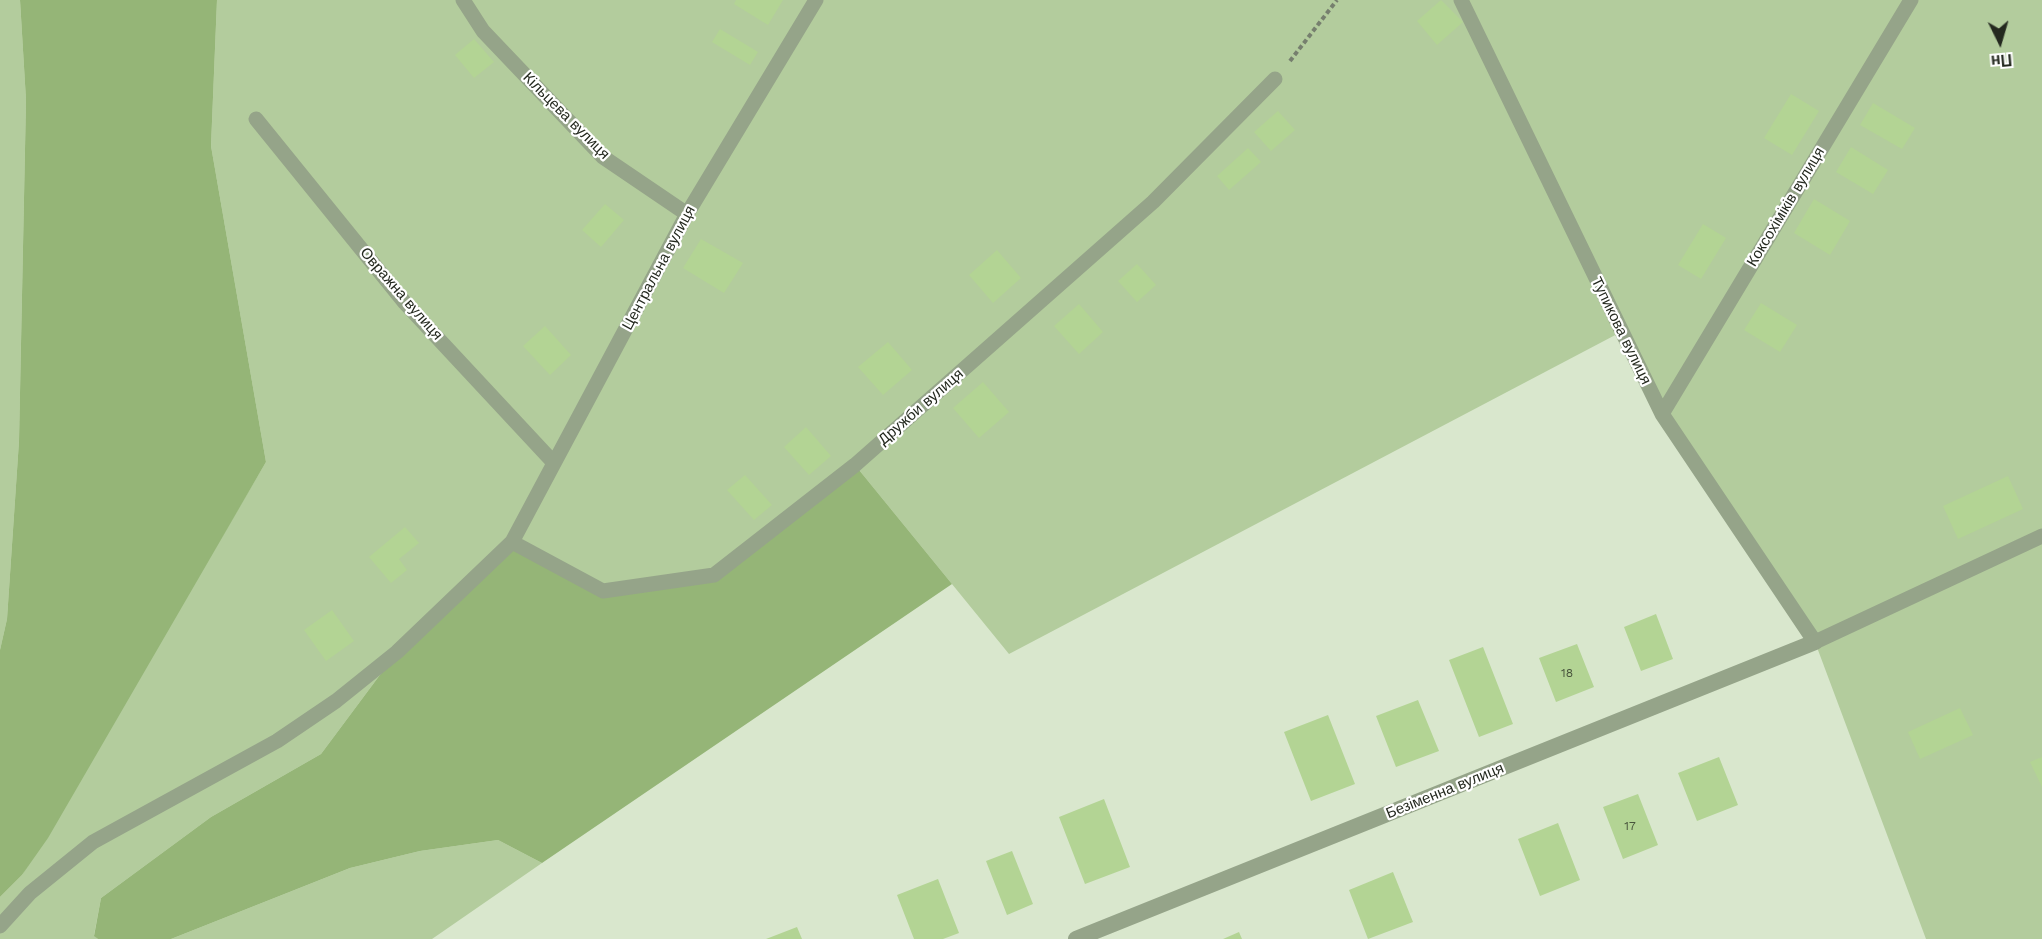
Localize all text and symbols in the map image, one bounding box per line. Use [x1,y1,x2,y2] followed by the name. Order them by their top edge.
[1970,12,2030,72] north arrow
[1990,50,2013,71] text: Пн
[519,69,613,163] street label: Кільцева вулиця
[1743,144,1829,270] street label: Коксохіміків вулиця
[619,203,699,333] street label: Центральна вулиця
[356,244,446,344] street label: Овражна вулиця
[1587,274,1655,388] street label: Тупикова вулиця
[875,365,967,449] street label: Дружби вулиця
[1561,666,1573,680] house number: 18
[1383,759,1507,823] street label: Безіменна вулиця
[1624,819,1636,833] house number: 17

